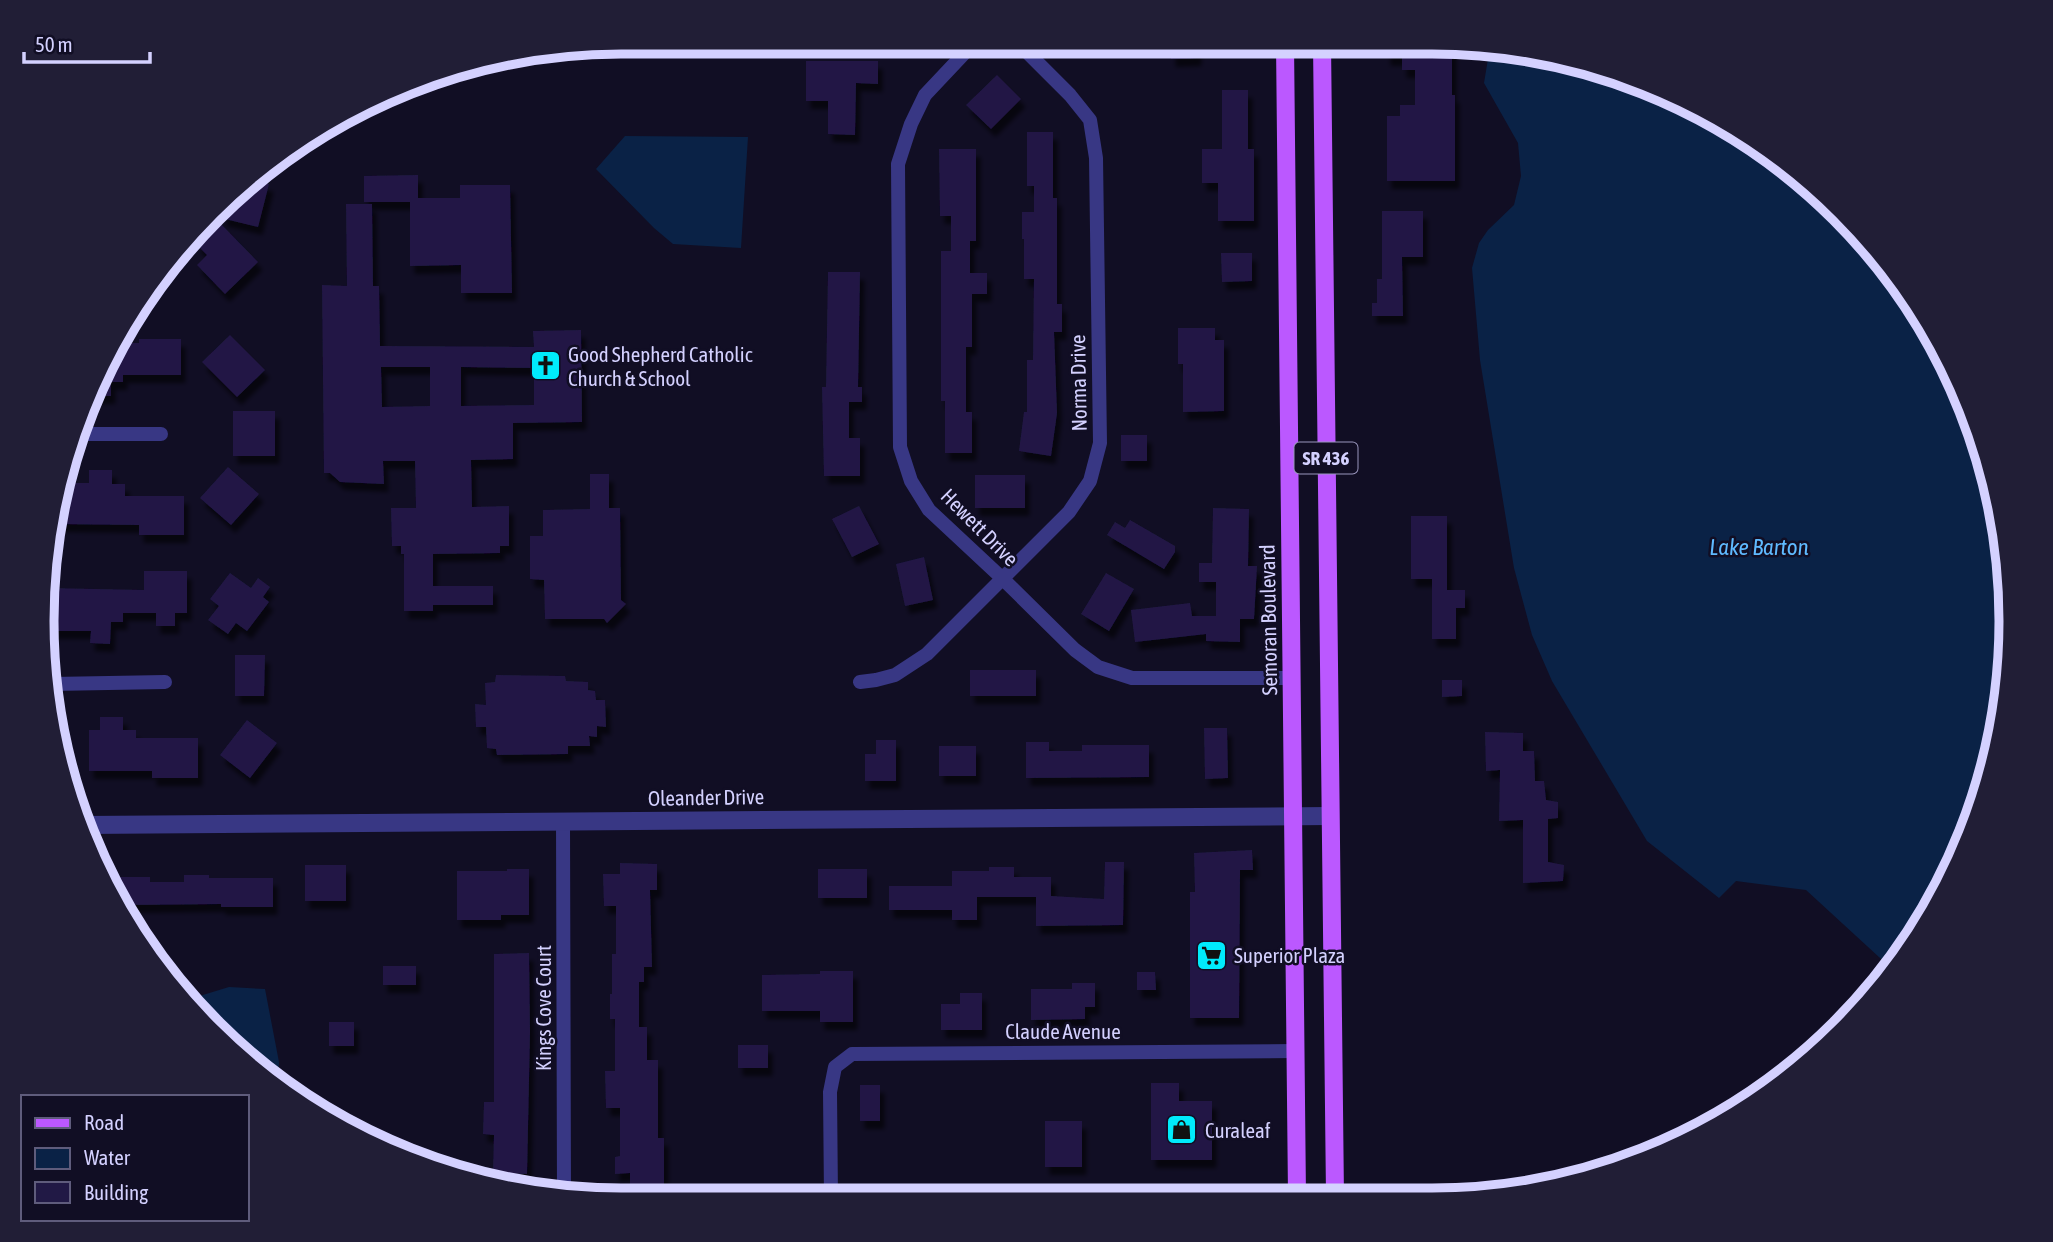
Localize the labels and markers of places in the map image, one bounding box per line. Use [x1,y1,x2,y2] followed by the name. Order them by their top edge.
[568,342,753,390] place label: Good Shepherd Catholic Church & School
[528,349,562,383] church icon: Good Shepherd Catholic Church & School
[1194,938,1228,972] supermarket icon: Superior Plaza
[1234,943,1345,967] place label: Superior Plaza
[1165,1113,1199,1147] shop icon: Curaleaf
[1205,1118,1271,1142] place label: Curaleaf

